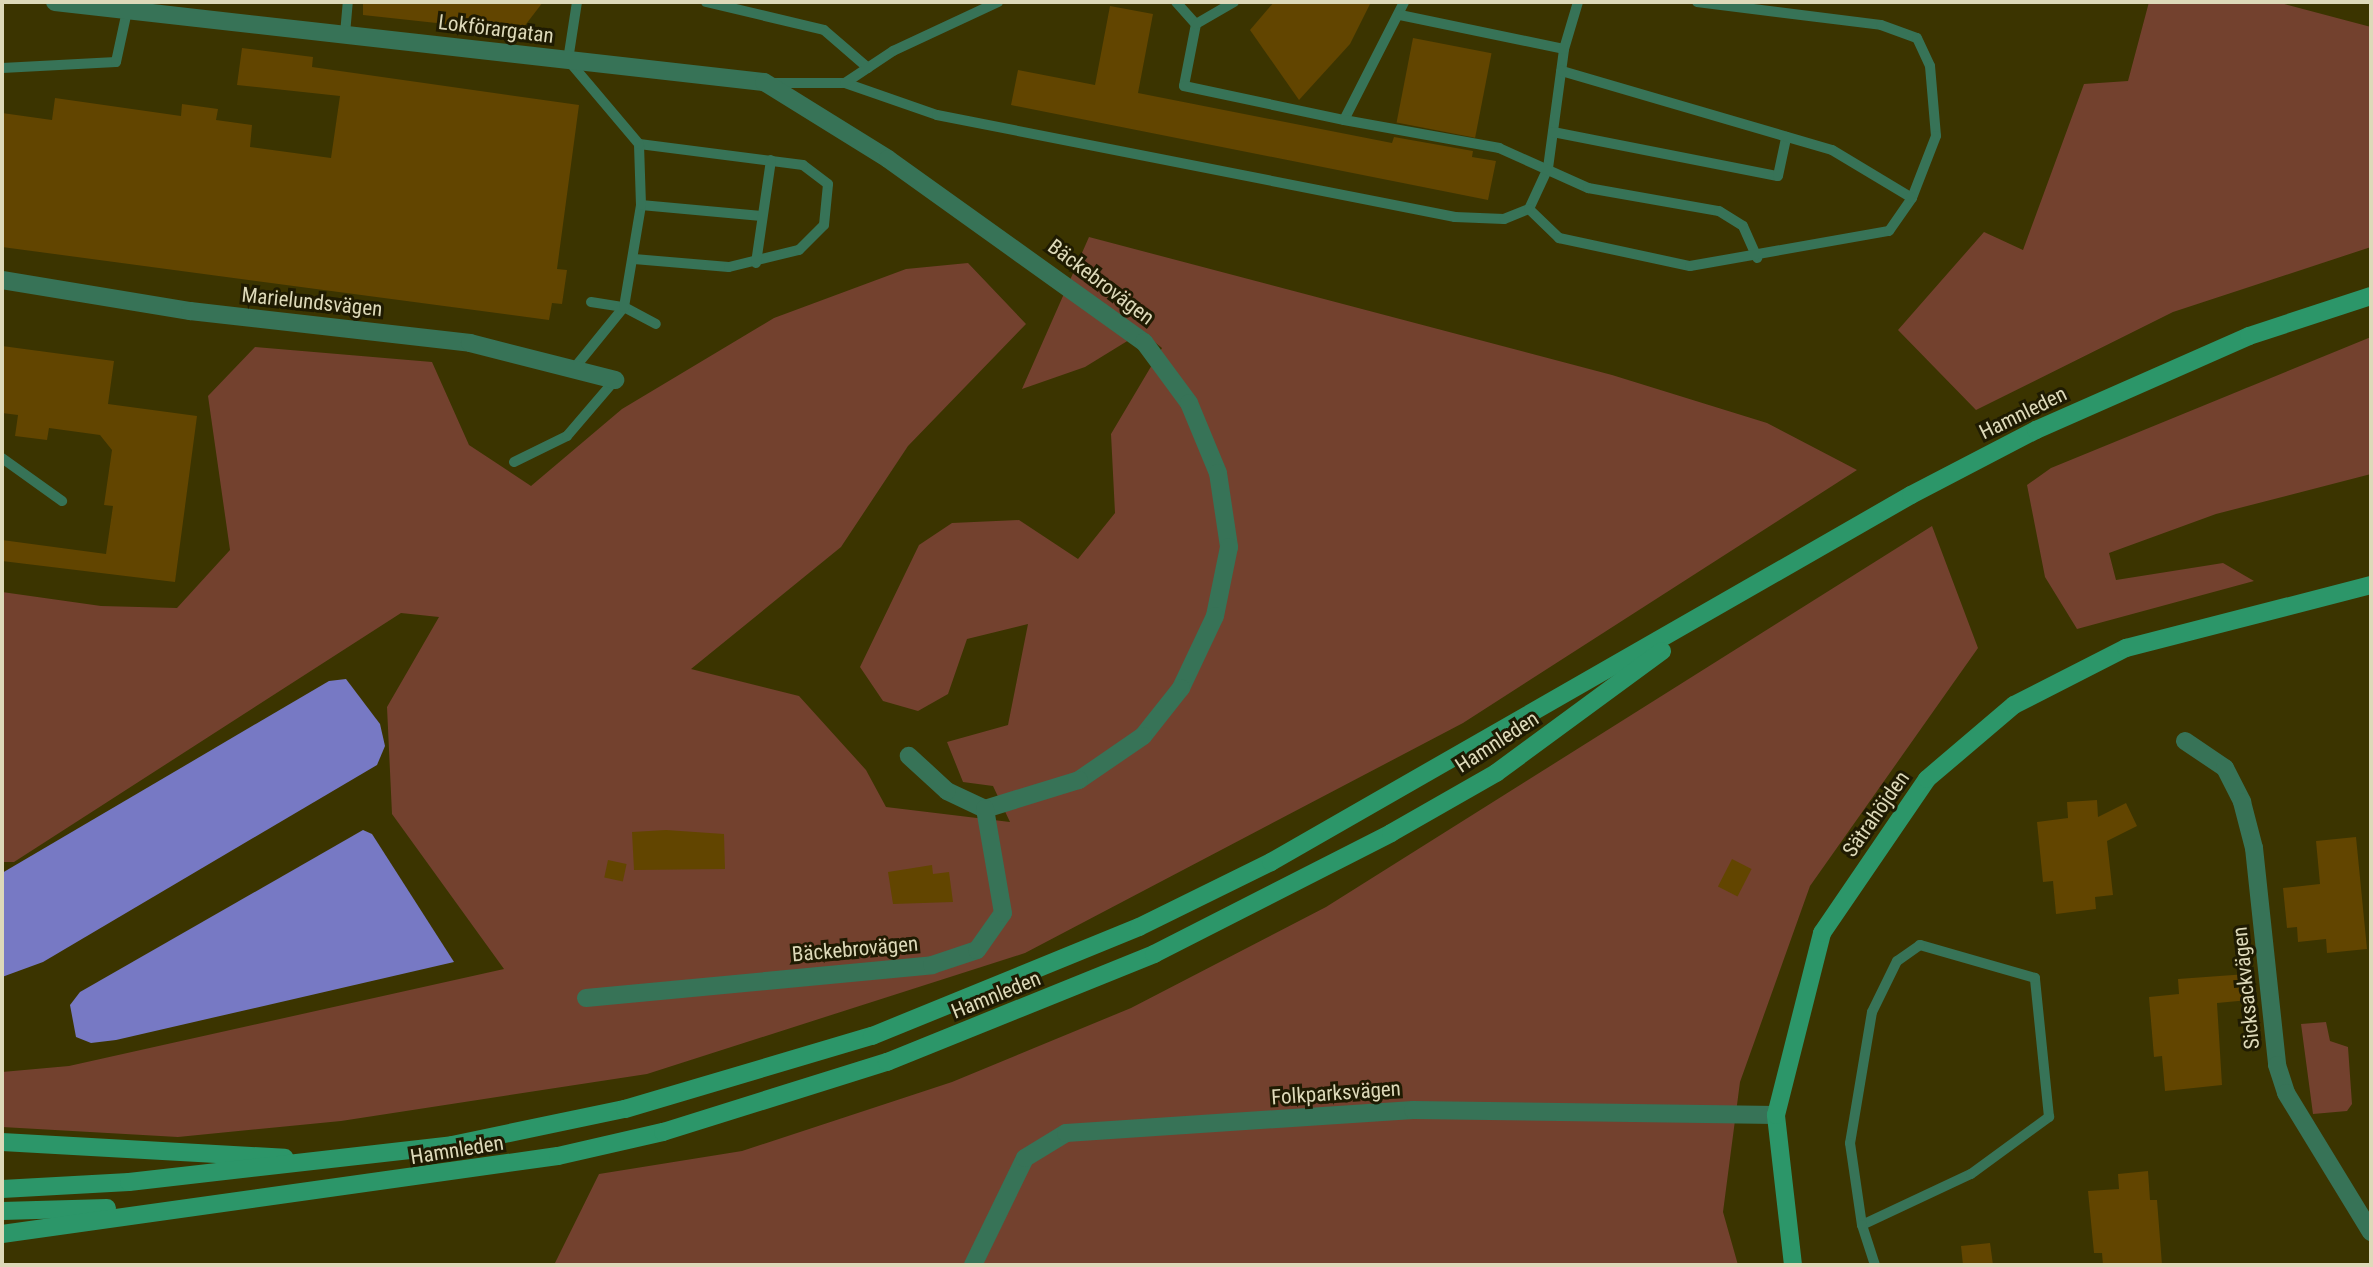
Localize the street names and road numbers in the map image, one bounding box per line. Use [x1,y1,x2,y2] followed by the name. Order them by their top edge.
[437,9,555,49] street label: Lokförargatan
[1043,234,1159,330] street label: Bäckebrovägen
[240,282,384,322] street label: Marielundsvägen
[1975,381,2071,445] street label: Hamnleden
[1451,706,1543,778] street label: Hamnleden
[1837,766,1915,862] street label: Sätrahöjden
[2227,926,2265,1050] street label: Sicksackvägen
[791,931,919,967] street label: Bäckebrovägen
[948,966,1044,1024] street label: Hamnleden
[1270,1076,1402,1110] street label: Folkparksvägen
[409,1130,505,1170] street label: Hamnleden

